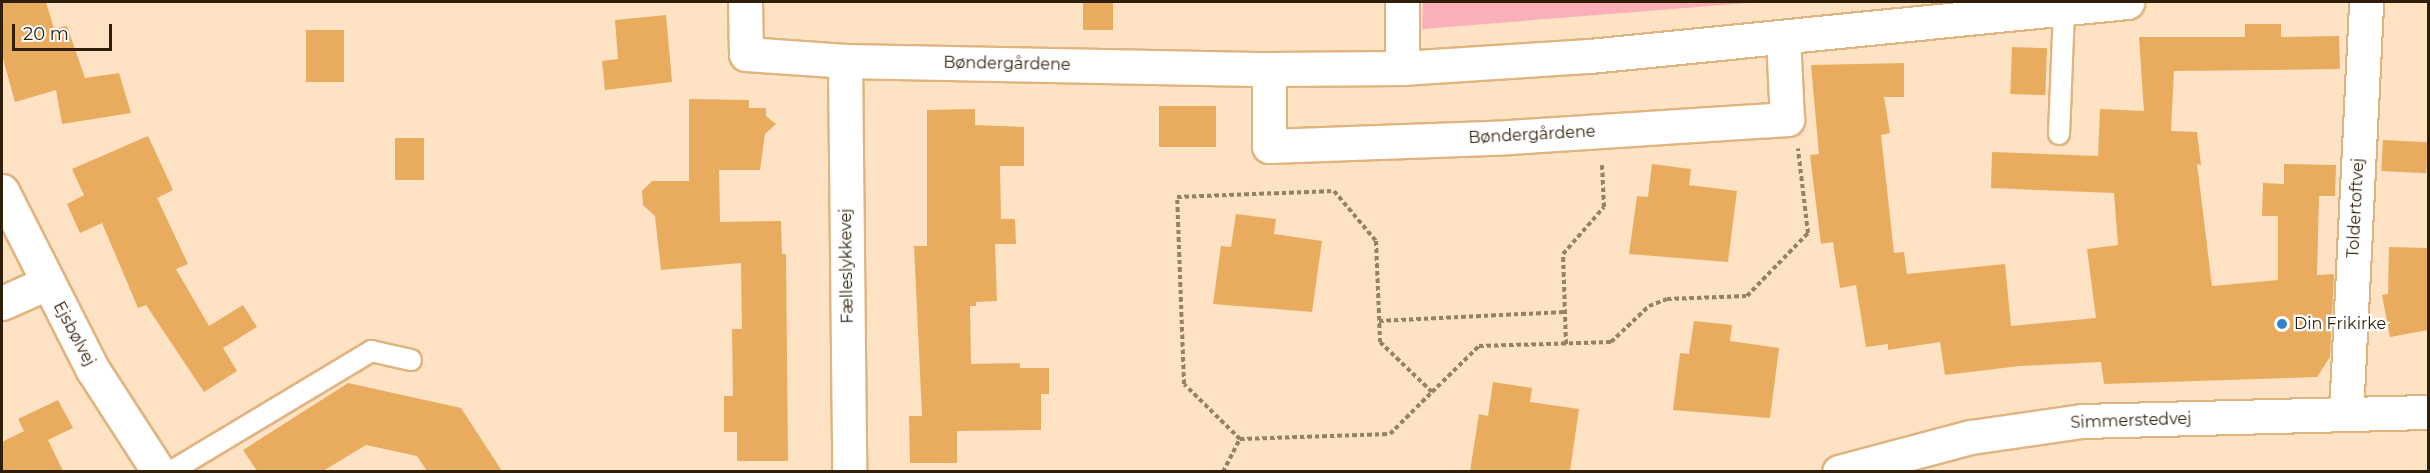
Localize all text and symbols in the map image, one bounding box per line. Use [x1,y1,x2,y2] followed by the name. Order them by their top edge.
[15,12,116,50] scale bar
[23,23,69,45] text: 20 m
[943,53,1071,75] street label: Bøndergårdene
[1468,122,1596,148] street label: Bøndergårdene
[2344,157,2368,259] street label: Toldertoftvej
[836,208,858,324] street label: Fælleslykkevej
[49,298,99,370] street label: Ejsbølvej
[2294,314,2386,334] place label: Din Frikirke
[2275,317,2289,331] marker: Din Frikirke
[2070,409,2192,433] street label: Simmerstedvej

